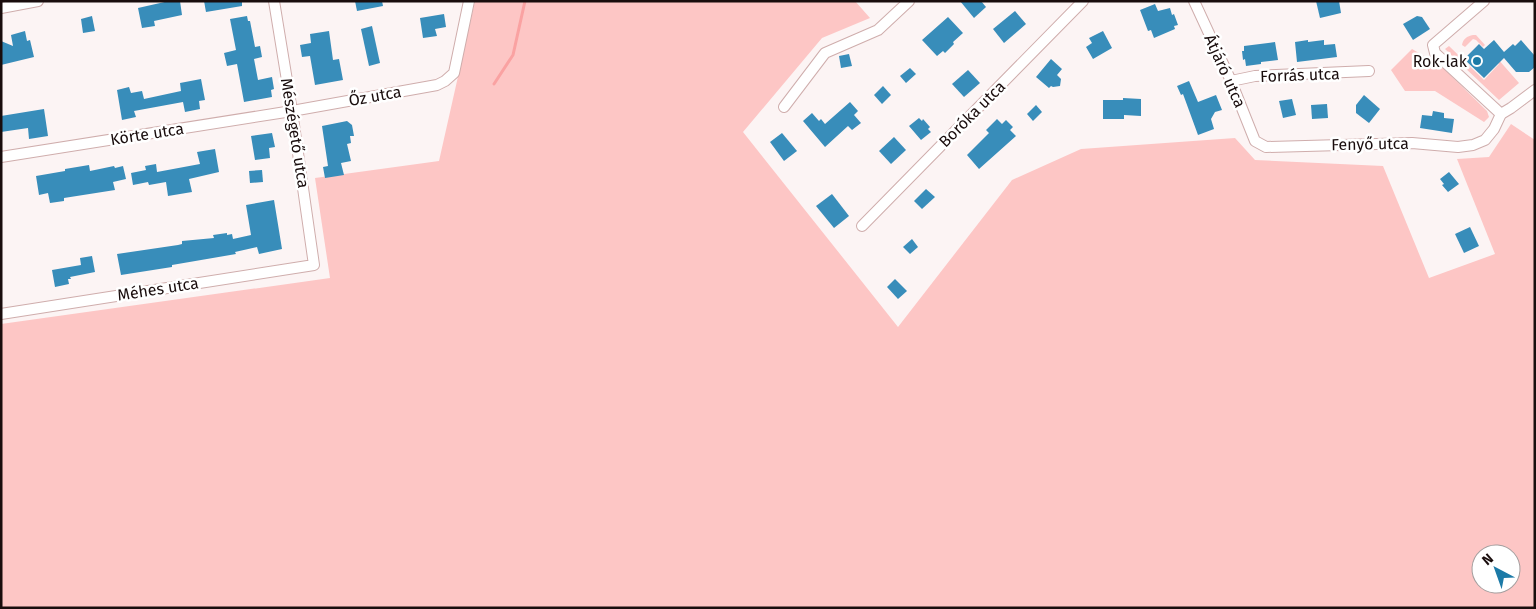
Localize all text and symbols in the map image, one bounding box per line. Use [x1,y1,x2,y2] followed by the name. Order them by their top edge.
[1200,31,1251,111] street label: Átjáró utca
[1413,52,1468,71] place label: Rok-lak
[1471,55,1483,67] marker: Rok-lak
[1260,64,1340,86] street label: Forrás utca
[277,77,313,189] street label: Mészégető utca
[935,77,1009,151] street label: Boróka utca
[347,80,403,110] street label: Őz utca
[109,119,185,149] street label: Körte utca
[1331,134,1409,154] street label: Fenyő utca
[116,273,200,305] street label: Méhes utca
[1471,544,1521,594] north arrow
[1479,550,1497,569] text: N

